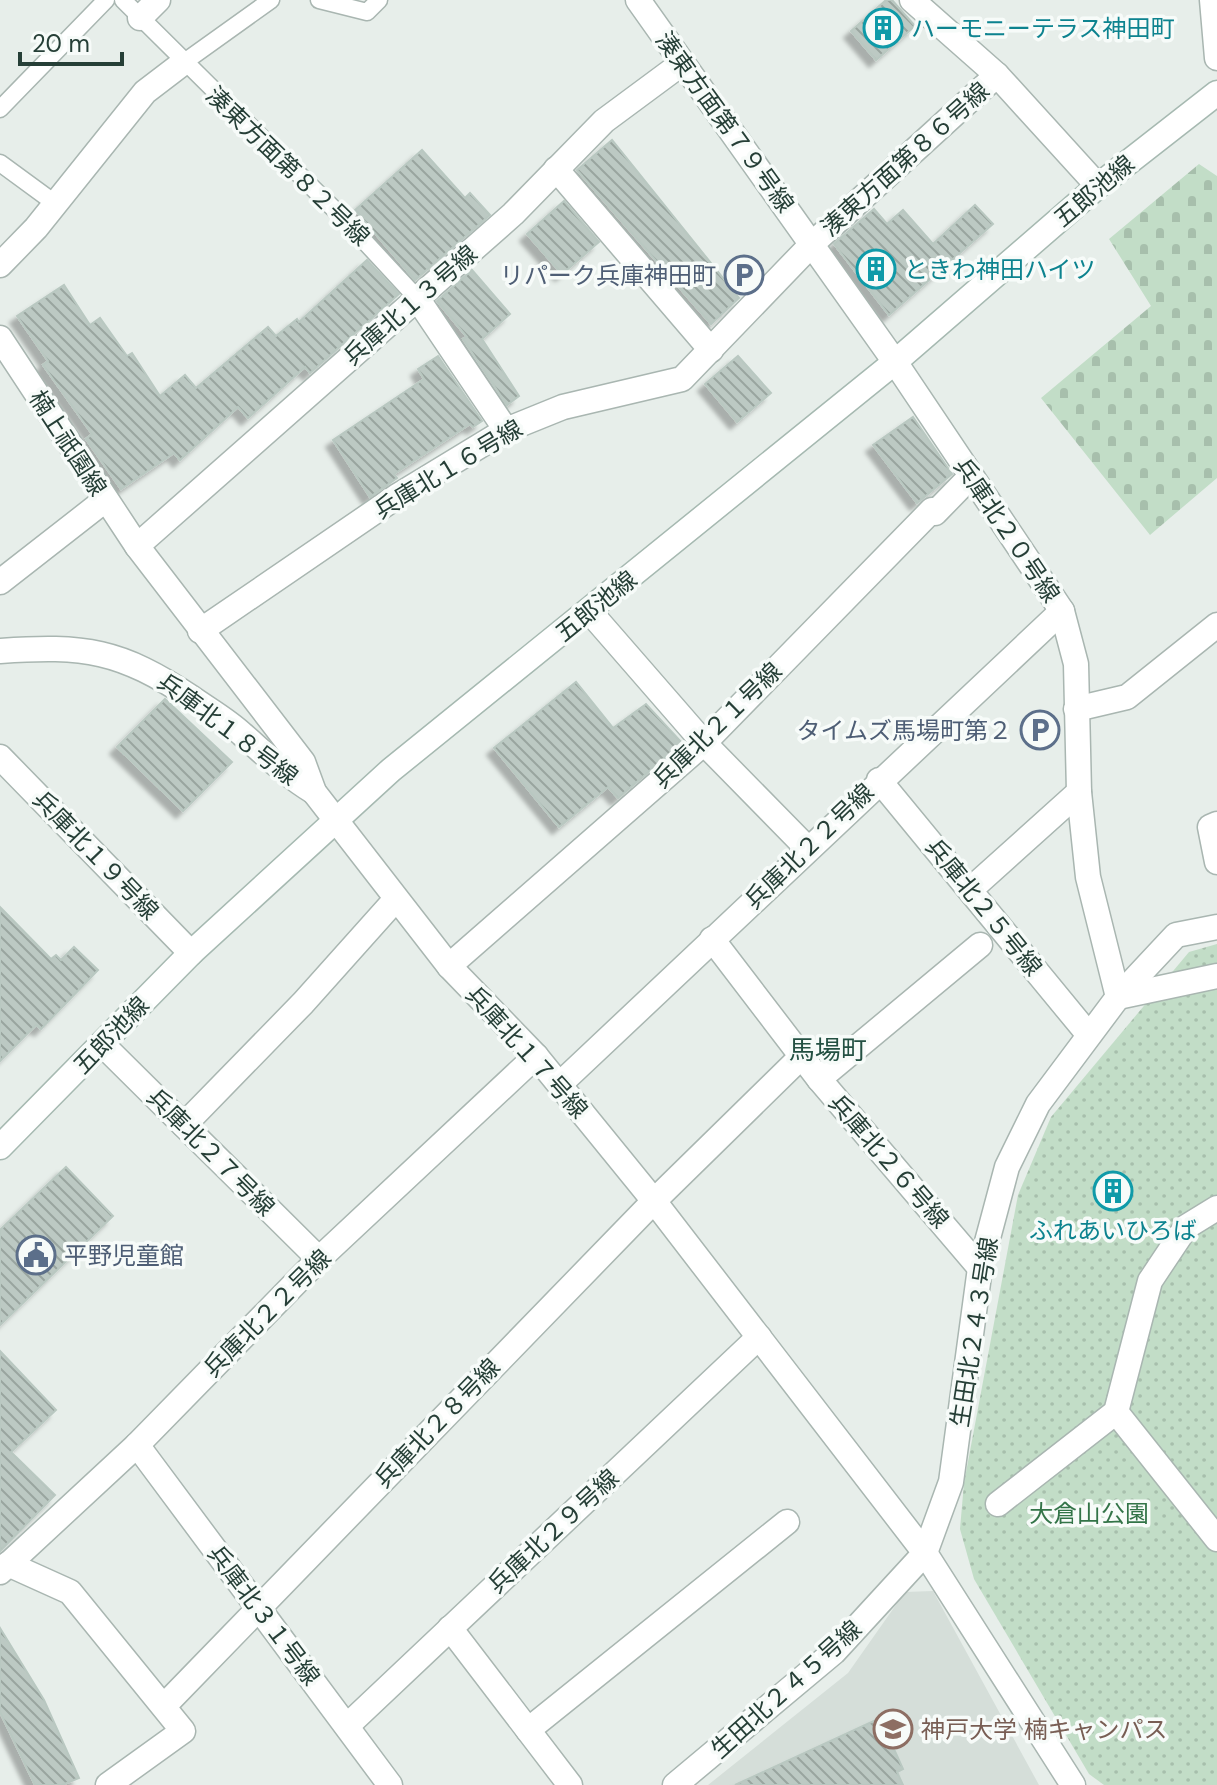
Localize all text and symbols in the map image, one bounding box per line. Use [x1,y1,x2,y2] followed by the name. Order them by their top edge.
[862,7,904,49] building icon: ハーモニーテラス神田町
[911,13,1175,44] place label: ハーモニーテラス神田町
[20,16,122,66] scale bar
[649,26,801,218] street label: 湊東方面第７９号線
[32,28,90,59] text: 20 m
[814,75,996,243] street label: 湊東方面第８６号線
[200,80,376,252] street label: 湊東方面第８２号線
[1047,148,1141,234] street label: 五郎池線
[336,238,484,372] street label: 兵庫北１３号線
[855,248,897,290] building icon: ときわ神田ハイツ
[723,254,765,296] parking icon: リパーク兵庫神田町
[904,254,1096,285] place label: ときわ神田ハイツ
[500,260,716,291] place label: リパーク兵庫神田町
[22,384,114,502] street label: 楠上祇園線
[368,412,528,526] street label: 兵庫北１６号線
[947,452,1067,608] street label: 兵庫北２０号線
[549,564,643,648] street label: 五郎池線
[646,655,788,795] street label: 兵庫北２１号線
[152,666,304,792] street label: 兵庫北１８号線
[1019,709,1061,751] parking icon: タイムズ馬場町第２
[796,715,1012,746] place label: タイムズ馬場町第２
[738,776,880,916] street label: 兵庫北２２号線
[26,784,166,926] street label: 兵庫北１９号線
[919,832,1049,982] street label: 兵庫北２５号線
[459,979,595,1125] street label: 兵庫北１７号線
[67,990,155,1080] street label: 五郎池線
[789,1033,867,1067] district label: 馬場町
[141,1082,281,1222] street label: 兵庫北２７号線
[822,1087,956,1235] street label: 兵庫北２６号線
[1092,1170,1134,1212] building icon: ふれあいひろば
[1029,1215,1197,1246] place label: ふれあいひろば
[15,1234,57,1276] public building icon: 平野児童館
[944,1235,1004,1429] street label: 生田北２４３号線
[64,1240,184,1271] place label: 平野児童館
[197,1243,337,1383] street label: 兵庫北２２号線
[367,1352,507,1494] street label: 兵庫北２８号線
[481,1462,625,1600] street label: 兵庫北２９号線
[1029,1498,1149,1529] park label: 大倉山公園
[201,1539,327,1691] street label: 兵庫北３１号線
[704,1613,868,1765] street label: 生田北２４５号線
[872,1708,914,1750] school or university icon: 神戸大学 楠キャンパス
[921,1714,1167,1745] place label: 神戸大学 楠キャンパス

